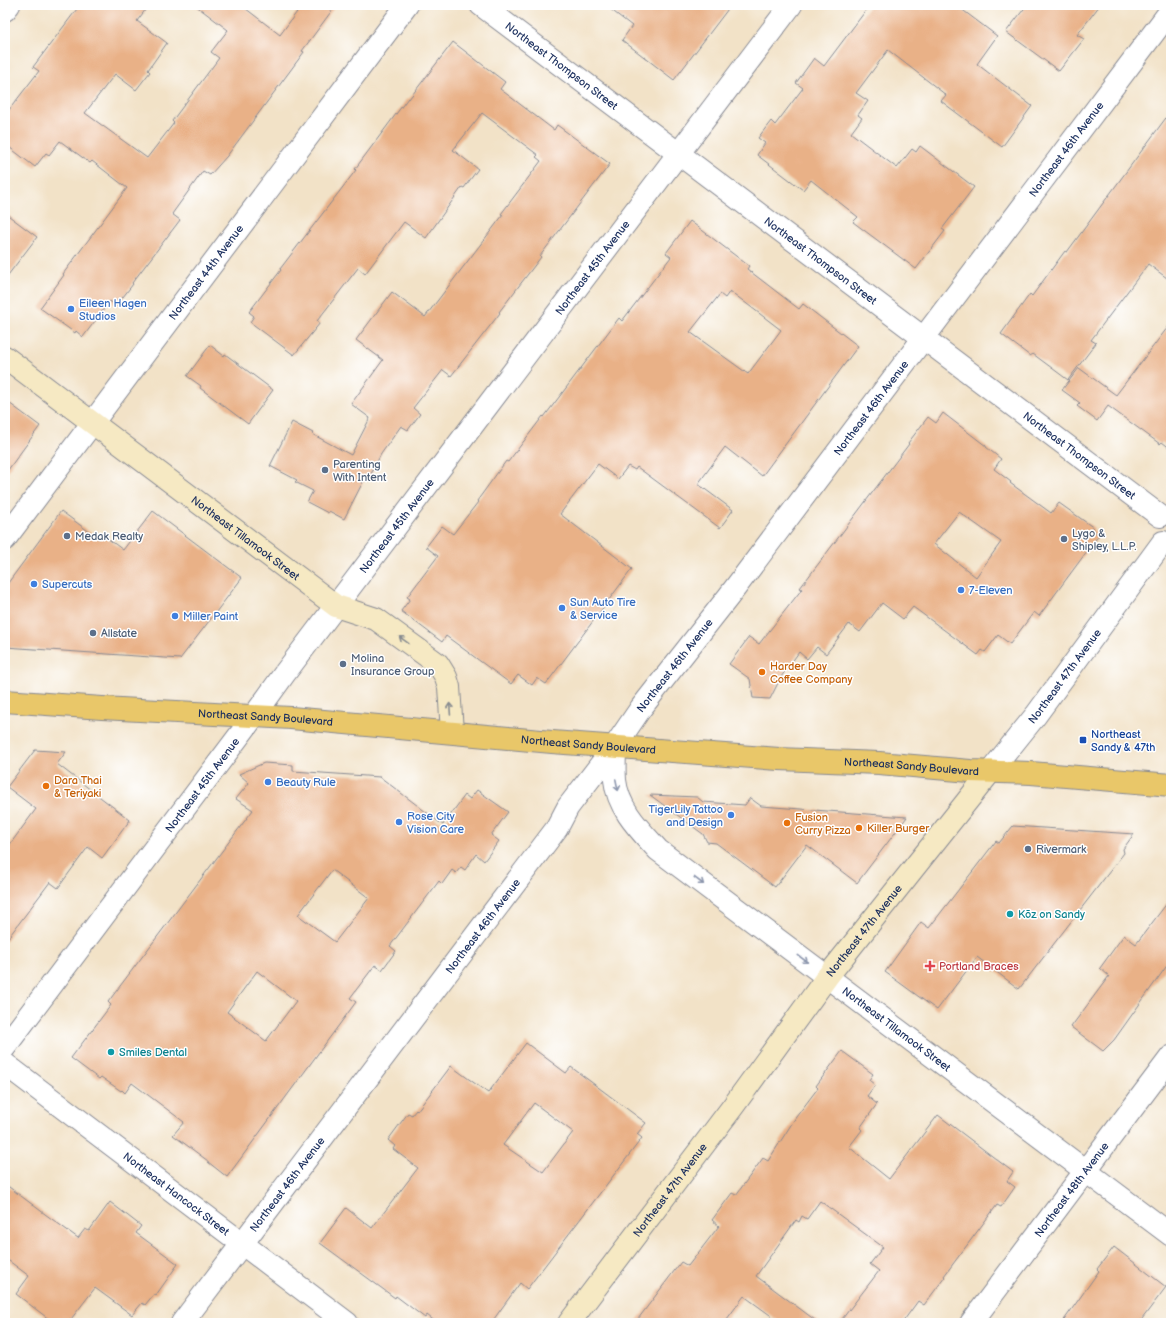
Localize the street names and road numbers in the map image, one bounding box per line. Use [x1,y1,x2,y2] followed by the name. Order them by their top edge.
[503,19,621,113] street label: Northeast Thompson Street
[1026,99,1106,199] street label: Northeast 46th Avenue
[762,214,880,307] street label: Northeast Thompson Street
[552,217,632,317] street label: Northeast 45th Avenue
[166,222,246,322] street label: Northeast 44th Avenue
[831,357,911,458] street label: Northeast 46th Avenue
[1021,409,1139,502] street label: Northeast Thompson Street
[357,475,437,576] street label: Northeast 45th Avenue
[189,493,303,583] street label: Northeast Tillamook Street
[634,616,716,715] street label: Northeast 46th Avenue
[1025,626,1104,726] street label: Northeast 47th Avenue
[198,707,334,728] street label: Northeast Sandy Boulevard
[520,733,656,756] street label: Northeast Sandy Boulevard
[162,735,242,835] street label: Northeast 45th Avenue
[844,755,979,778] street label: Northeast Sandy Boulevard
[443,876,523,976] street label: Northeast 46th Avenue
[823,881,905,979] street label: Northeast 47th Avenue
[840,984,954,1074] street label: Northeast Tillamook Street
[247,1134,327,1234] street label: Northeast 46th Avenue
[1032,1139,1111,1239] street label: Northeast 48th Avenue
[630,1140,710,1239] street label: Northeast 47th Avenue
[121,1150,232,1238] street label: Northeast Hancock Street

